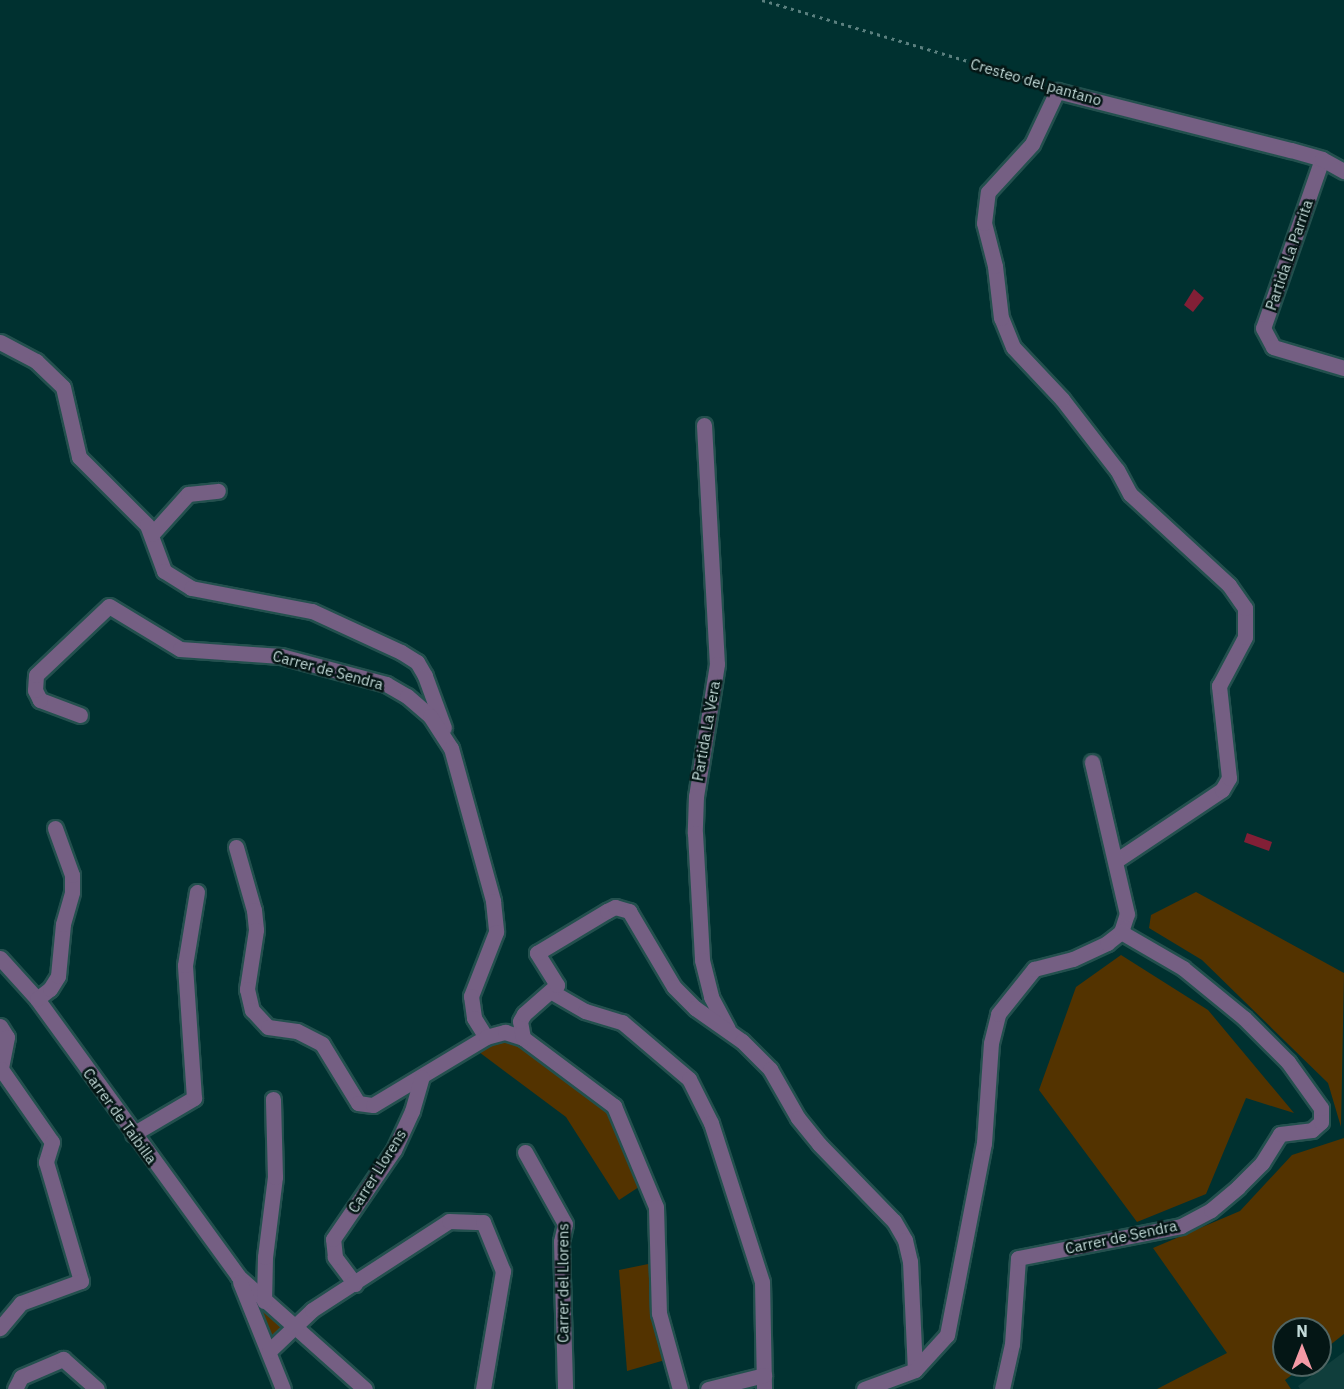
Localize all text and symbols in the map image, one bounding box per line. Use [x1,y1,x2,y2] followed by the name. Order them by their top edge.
[968,55,1104,109] street label: Cresteo del pantano
[1262,197,1316,313] street label: Partida La Parrita
[271,647,385,693] street label: Carrer de Sendra
[688,680,724,782] street label: Partida La Vera
[79,1065,161,1167] street label: Carrer de Taibilla
[344,1126,410,1216] street label: Carrer Llorens
[1064,1216,1178,1258] street label: Carrer de Sendra
[554,1223,572,1343] street label: Carrer del Llorens
[1272,1317,1332,1377] north arrow
[1296,1321,1308,1341] text: N

